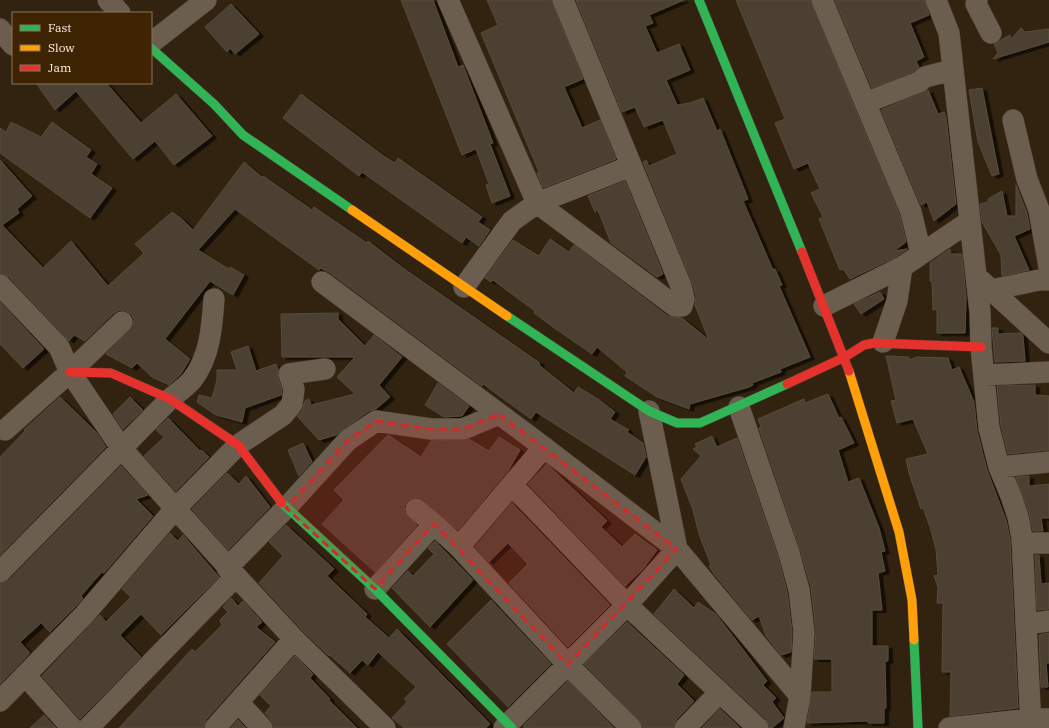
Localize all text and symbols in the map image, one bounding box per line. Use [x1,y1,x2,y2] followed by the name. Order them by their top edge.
[12,12,152,84] legend
[48,20,72,35] text: Fast
[48,40,75,55] text: Slow
[48,60,72,75] text: Jam

